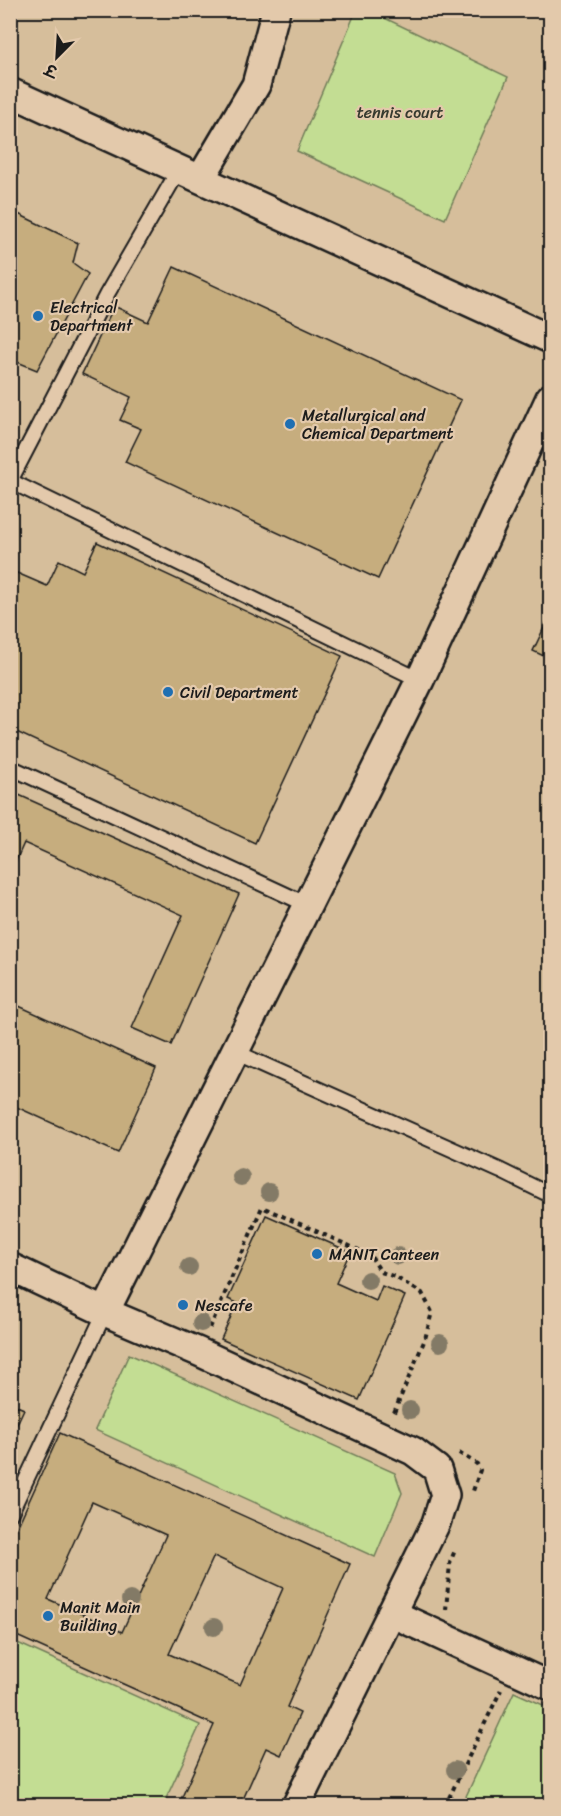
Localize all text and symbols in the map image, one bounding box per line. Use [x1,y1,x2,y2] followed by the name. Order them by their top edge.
[27,27,87,87] north arrow
[39,54,64,86] text: उ
[357,98,443,127] park label: tennis court
[50,293,133,340] place label: Electrical Department
[31,309,45,323] marker: Electrical Department
[302,401,454,448] place label: Metallurgical and Chemical Department
[283,417,297,431] marker: Metallurgical and Chemical Department
[180,678,298,707] place label: Civil Department
[161,685,175,699] marker: Civil Department
[329,1240,439,1269] place label: MANIT Canteen
[310,1247,324,1261] marker: MANIT Canteen
[195,1291,253,1320] place label: Nescafe
[176,1298,190,1312] marker: Nescafe
[60,1593,140,1640] place label: Manit Main Building
[41,1609,55,1623] marker: Manit Main Building

